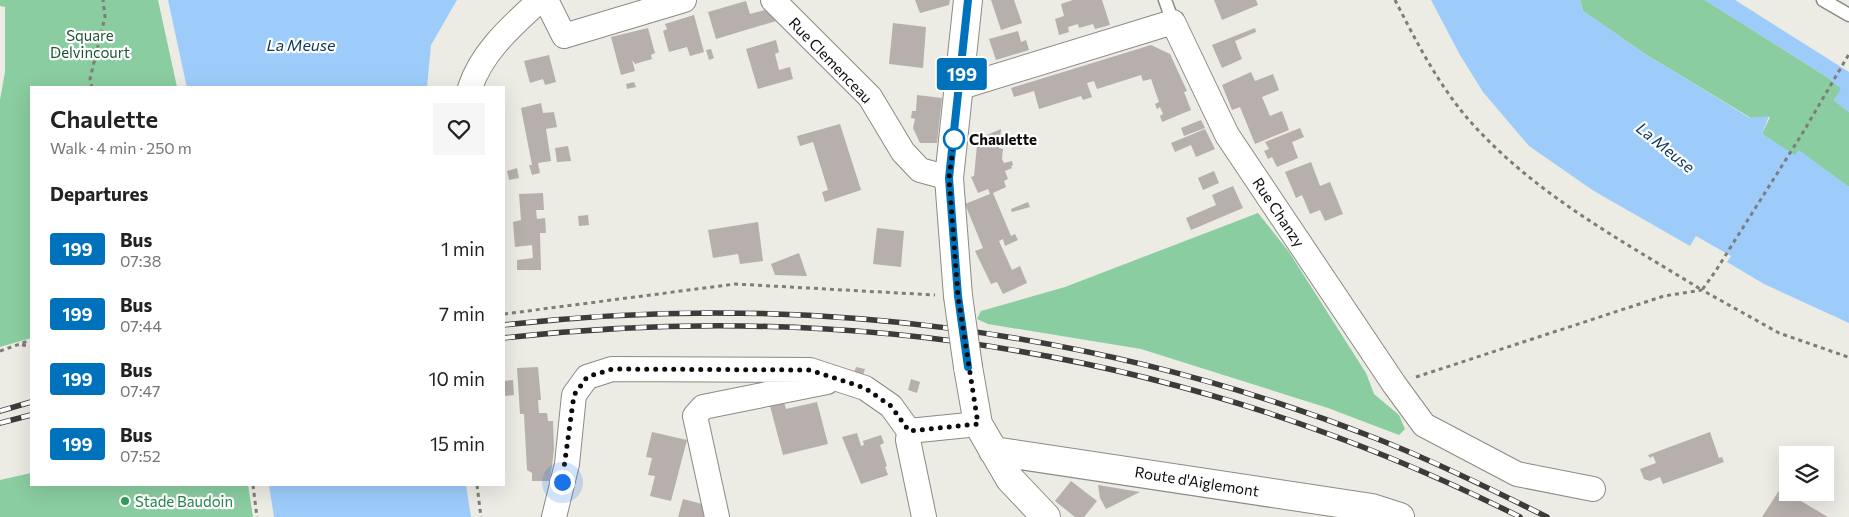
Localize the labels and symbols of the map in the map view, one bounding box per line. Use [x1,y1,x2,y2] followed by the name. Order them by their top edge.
[786,13,876,107] street label: Rue Clemenceau
[50,26,130,61] park label: Square Delvincourt
[267,35,336,54] water label: La Meuse
[933,58,991,90] line badge: 199
[1633,118,1699,176] water label: La Meuse
[943,128,965,150] marker: Chaulette
[969,130,1037,148] place label: Chaulette
[1249,174,1309,250] street label: Rue Chanzy
[1134,462,1260,500] street label: Route d'Aiglemont
[550,470,575,495] your location
[135,492,233,510] place label: Stade Baudoin
[119,495,131,507] marker: Stade Baudoin

